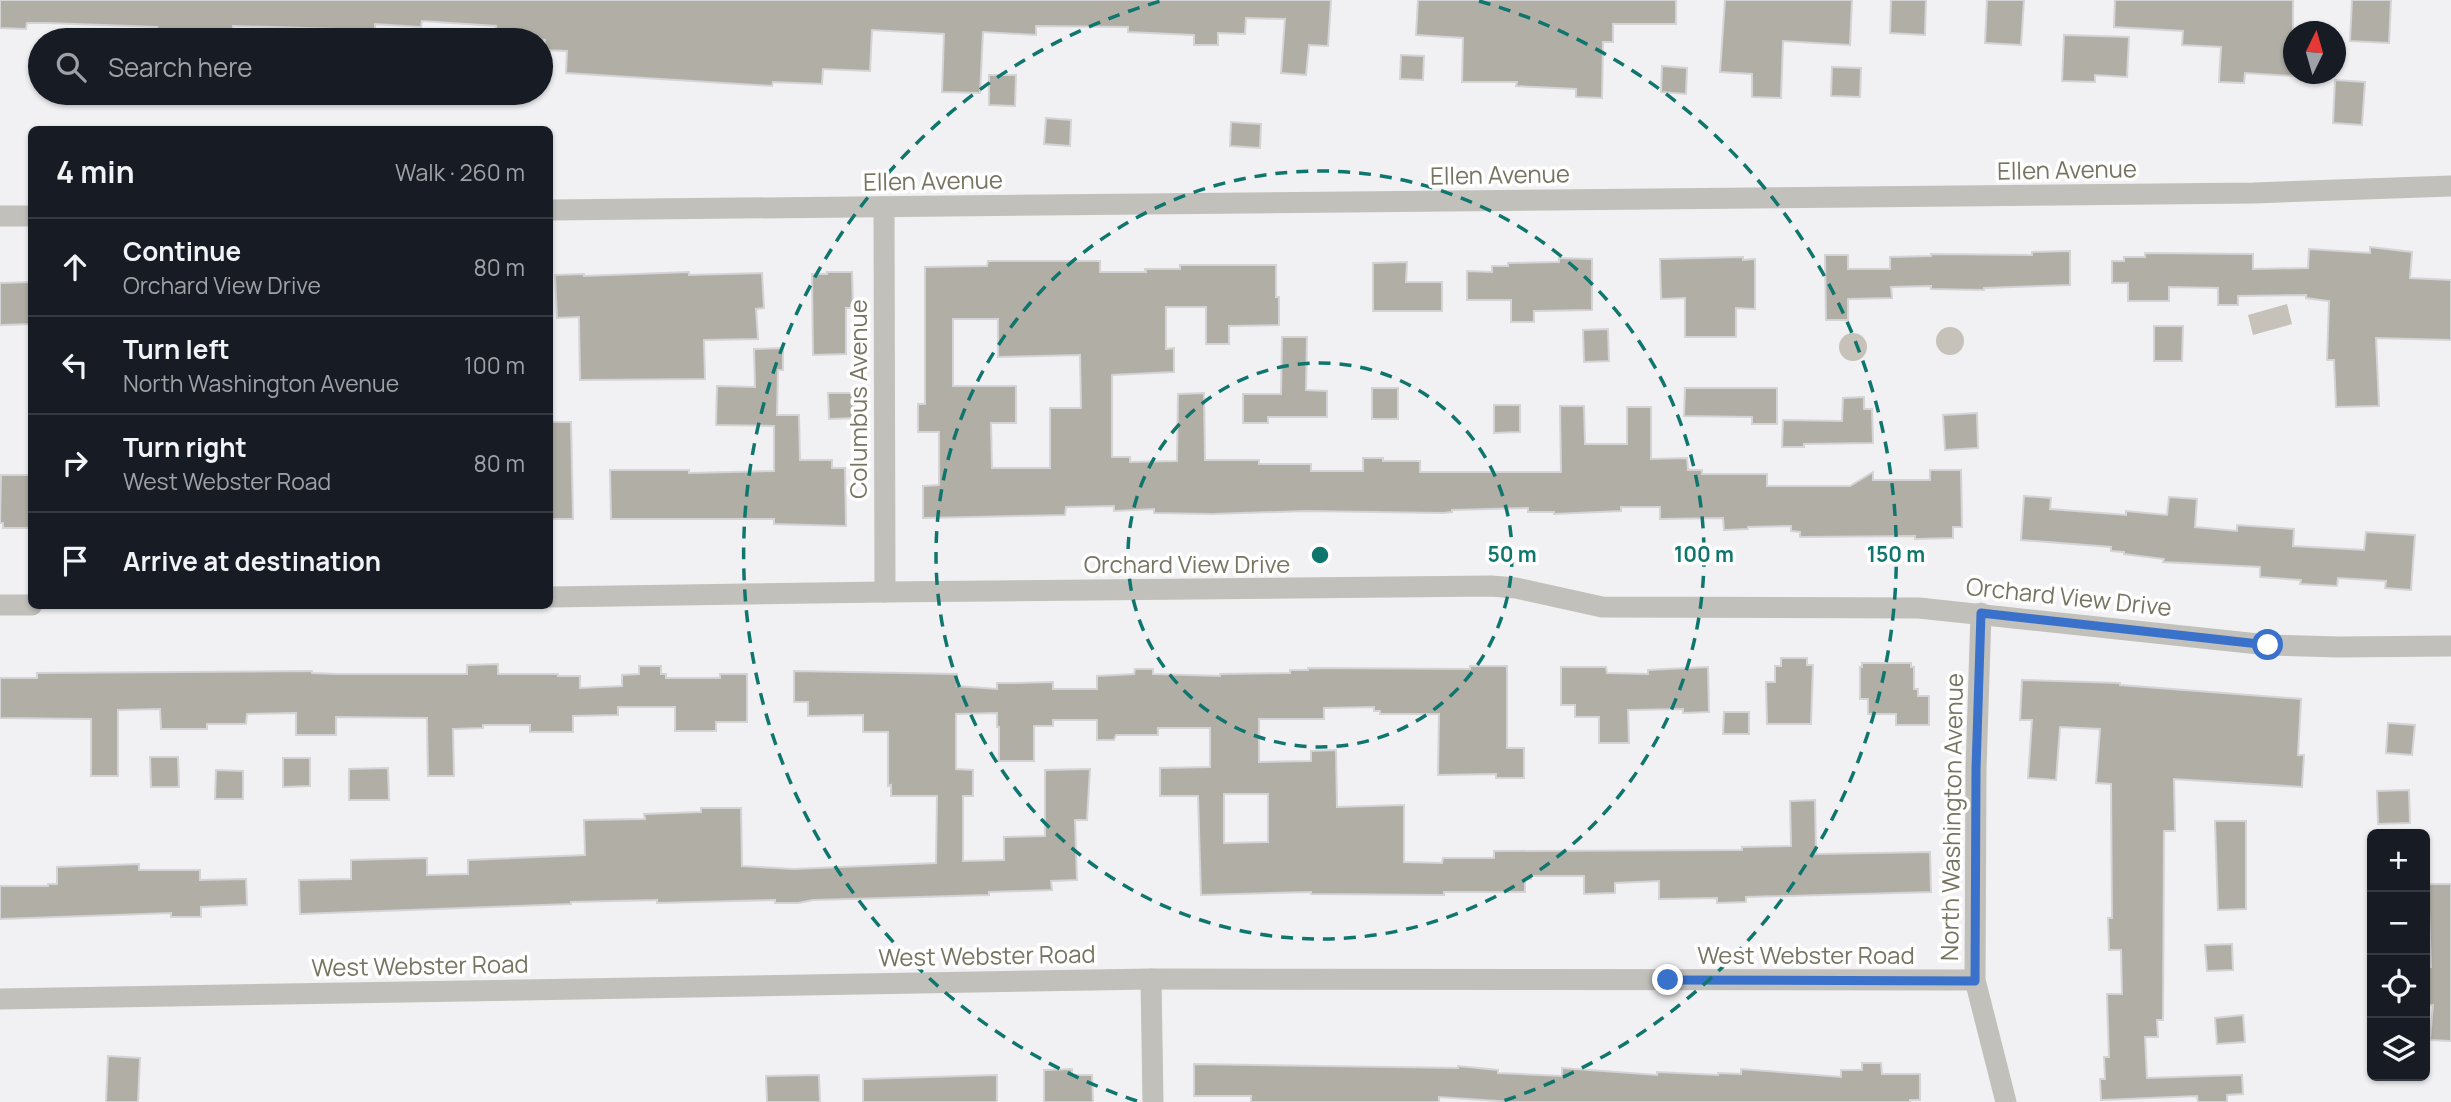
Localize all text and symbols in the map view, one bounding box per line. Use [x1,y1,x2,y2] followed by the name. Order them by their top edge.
[2283,21,2346,84] north arrow
[28,28,553,105] search box
[52,48,90,86] icon: search
[108,49,253,85] text: Search here
[56,151,134,192] text: 4 min
[1997,151,2137,187] street label: Ellen Avenue
[395,156,525,188] text: Walk · 260 m
[1430,156,1570,192] street label: Ellen Avenue
[863,162,1003,198] street label: Ellen Avenue
[123,233,241,269] text: Continue
[56,248,94,286] icon: ahead
[474,251,525,283] text: 80 m
[123,269,321,301] text: Orchard View Drive
[841,299,874,499] street label: Columbus Avenue
[123,331,230,367] text: Turn left
[56,346,94,384] icon: left
[464,349,525,381] text: 100 m
[123,367,399,399] text: North Washington Avenue
[123,429,247,465] text: Turn right
[56,444,94,482] icon: right
[474,447,525,479] text: 80 m
[123,465,331,497] text: West Webster Road
[1487,540,1537,568] text: 50 m
[1674,540,1734,568] text: 100 m
[1867,540,1925,568] text: 150 m
[56,542,94,580] icon: arrive
[123,543,381,579] text: Arrive at destination
[1308,543,1332,567] centre of rings
[1084,547,1290,580] street label: Orchard View Drive
[1965,569,2173,623] street label: Orchard View Drive
[2252,629,2283,660] route start
[1932,673,1970,961] street label: North Washington Avenue
[2367,829,2430,1081] map controls
[2367,829,2430,892] button: +
[2367,892,2430,955] button: −
[878,937,1096,973] street label: West Webster Road
[1697,938,1915,971] street label: West Webster Road
[311,947,529,983] street label: West Webster Road
[2367,955,2430,1018] button: locate
[1652,964,1683,995] route end
[2367,1018,2430,1081] button: layers

